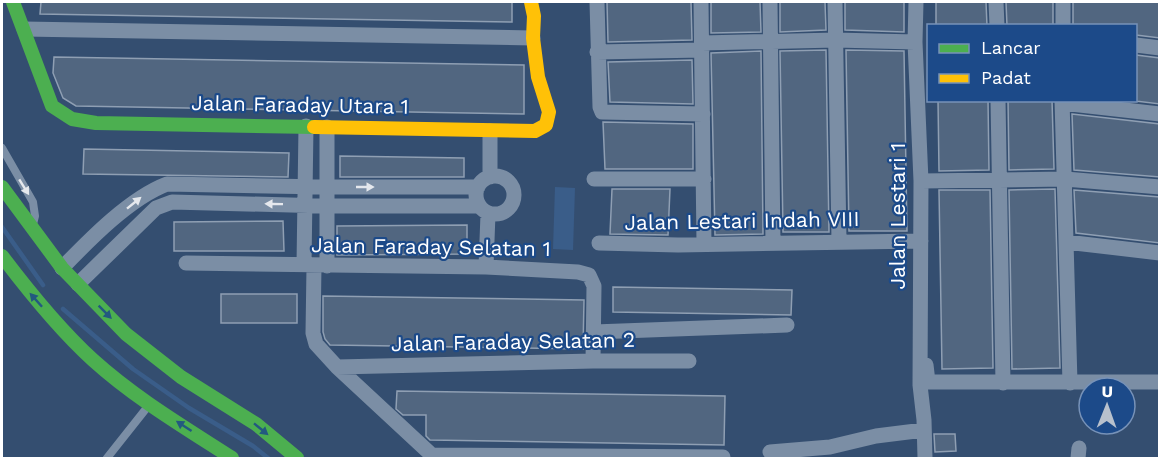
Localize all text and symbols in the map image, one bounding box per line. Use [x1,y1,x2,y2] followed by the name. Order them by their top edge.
[927,24,1137,102] legend
[981,37,1041,58] text: Lancar
[981,67,1031,88] text: Padat
[191,90,409,119] street label: Jalan Faraday Utara 1
[885,142,910,290] street label: Jalan Lestari 1
[19,179,30,195] one-way arrow
[356,182,375,192] one-way arrow
[126,197,141,210] one-way arrow
[264,199,283,209] one-way arrow
[624,206,860,235] street label: Jalan Lestari Indah VIII
[311,232,551,261] street label: Jalan Faraday Selatan 1
[30,293,43,308] one-way arrow
[98,305,112,319] one-way arrow
[391,327,635,356] street label: Jalan Faraday Selatan 2
[1077,376,1137,436] north arrow
[1101,382,1113,401] text: U
[175,421,192,432] one-way arrow
[253,422,269,435] one-way arrow

